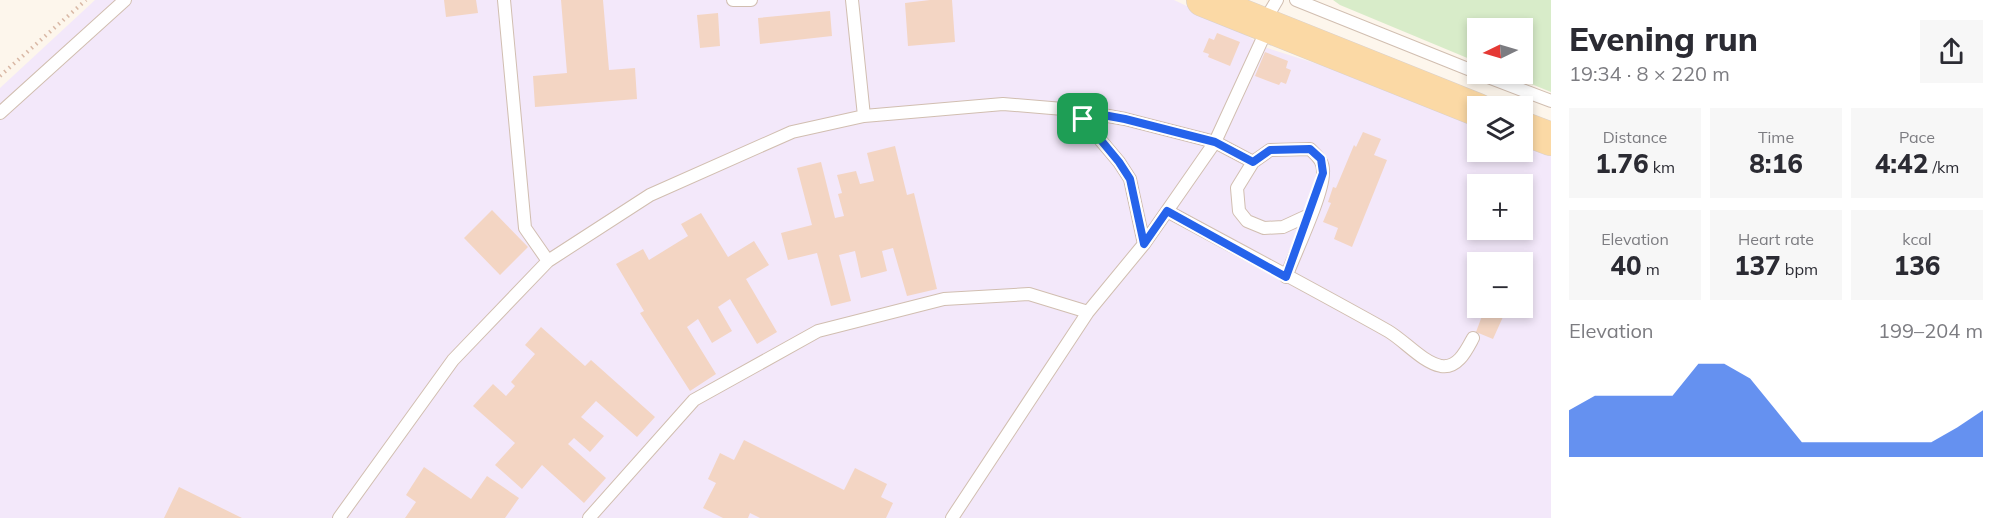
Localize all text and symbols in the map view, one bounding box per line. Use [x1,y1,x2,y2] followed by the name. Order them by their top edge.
[1467,18,1533,84] north arrow
[1467,18,1533,318] map controls
[1569,18,1758,59] text: Evening run
[1920,20,1983,83] button: share
[1569,61,1730,86] text: 19:34 · 8 × 220 m
[1057,93,1108,144] pin
[1467,96,1533,162] button: layers
[1066,102,1099,135] icon: arrive
[1603,127,1667,147] text: Distance
[1758,127,1794,147] text: Time
[1899,127,1935,147] text: Pace
[1595,147,1649,180] text: 1.76
[1749,147,1803,180] text: 8:16
[1875,147,1928,180] text: 4:42
[1649,157,1675,177] text: km
[1928,157,1959,177] text: /km
[1467,174,1533,240] button: +
[1601,229,1669,249] text: Elevation
[1738,229,1814,249] text: Heart rate
[1902,229,1932,249] text: kcal
[1610,249,1641,282] text: 40
[1734,249,1781,282] text: 137
[1894,249,1940,282] text: 136
[1467,252,1533,318] button: −
[1641,259,1660,279] text: m
[1781,259,1818,279] text: bpm
[1569,318,1654,343] text: Elevation
[1878,318,1983,343] text: 199–204 m

